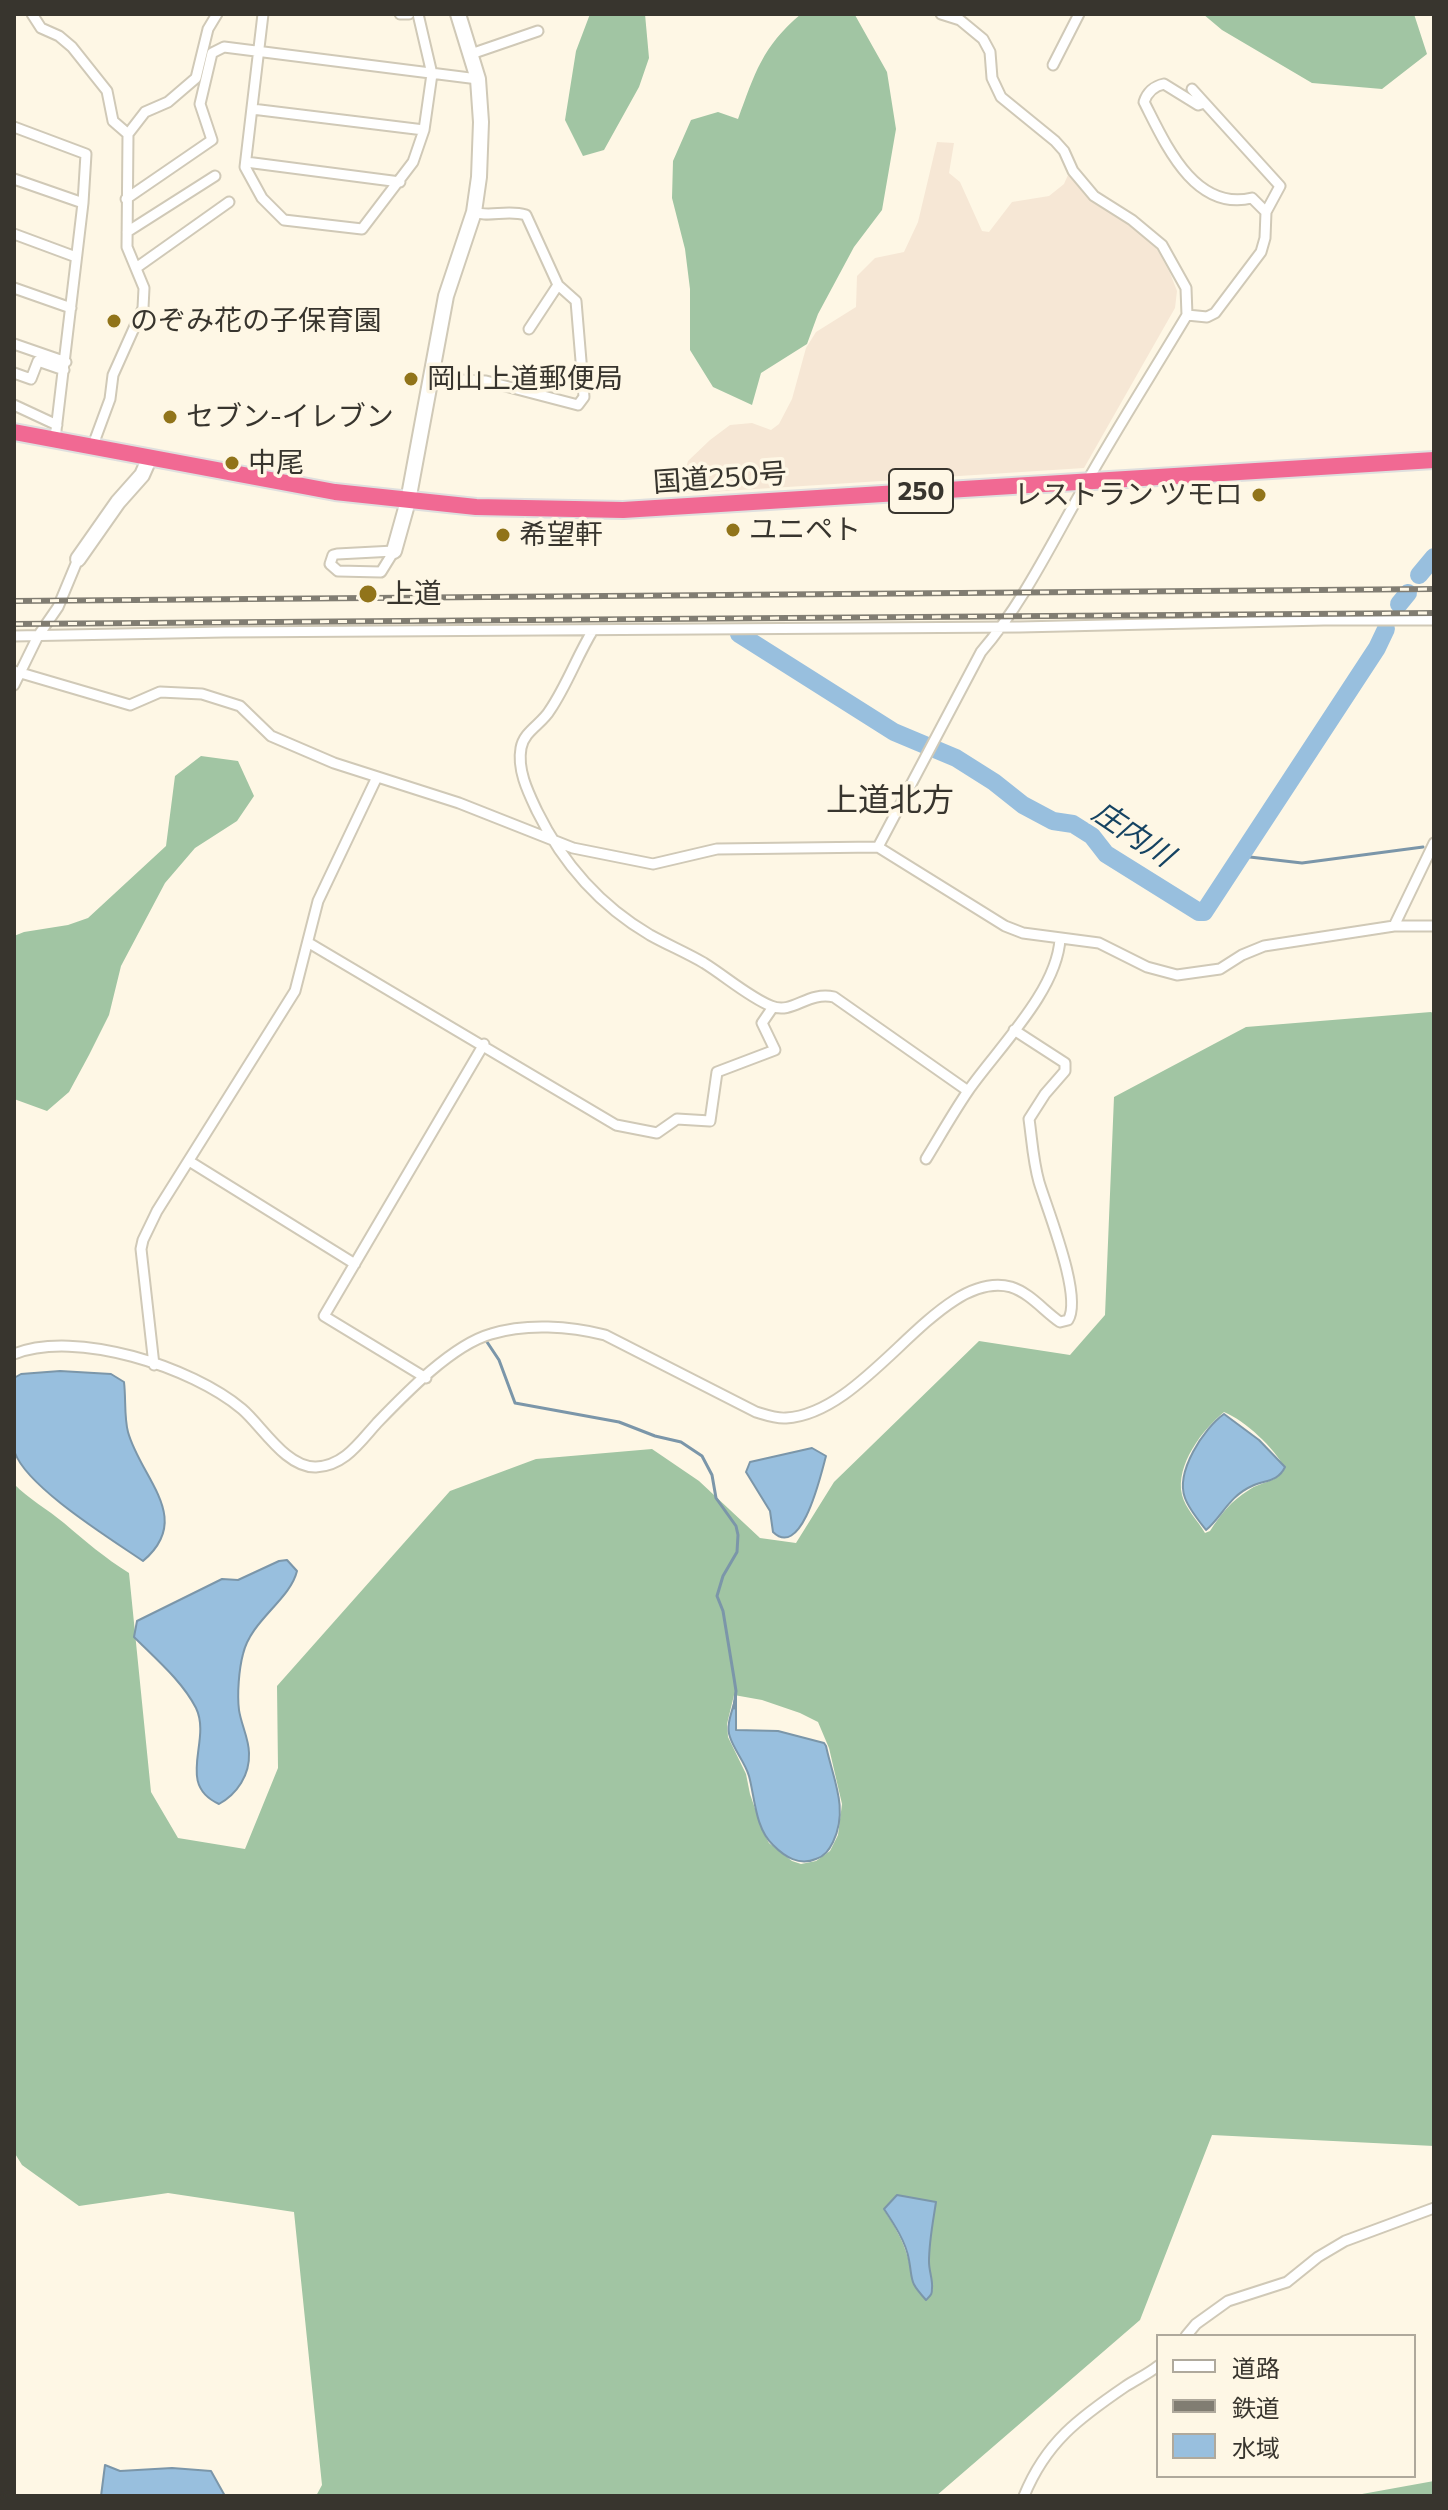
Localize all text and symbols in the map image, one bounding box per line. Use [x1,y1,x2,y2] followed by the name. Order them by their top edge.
[130,304,382,338] place label: のぞみ花の子保育園
[105,312,123,330] marker: のぞみ花の子保育園
[427,362,623,396] place label: 岡山上道郵便局
[402,370,420,388] marker: 岡山上道郵便局
[186,400,394,434] place label: セブン-イレブン
[161,408,179,426] marker: セブン-イレブン
[248,446,304,480] place label: 中尾
[223,454,241,472] marker: 中尾
[652,457,788,499] street label: 国道250号
[889,469,953,513] road number: 250
[1014,478,1243,512] place label: レストラン ツモロ
[1250,486,1268,504] marker: レストラン ツモロ
[749,513,861,547] place label: ユニペト
[519,518,603,552] place label: 希望軒
[724,521,742,539] marker: ユニペト
[494,526,512,544] marker: 希望軒
[386,577,442,611] place label: 上道
[357,583,379,605] marker: 上道
[826,781,954,819] district label: 上道北方
[1086,794,1180,874] water label: 庄内川
[1156,2334,1416,2478] legend
[1232,2353,1280,2382] text: 道路
[1232,2393,1280,2422] text: 鉄道
[1232,2433,1280,2462] text: 水域

